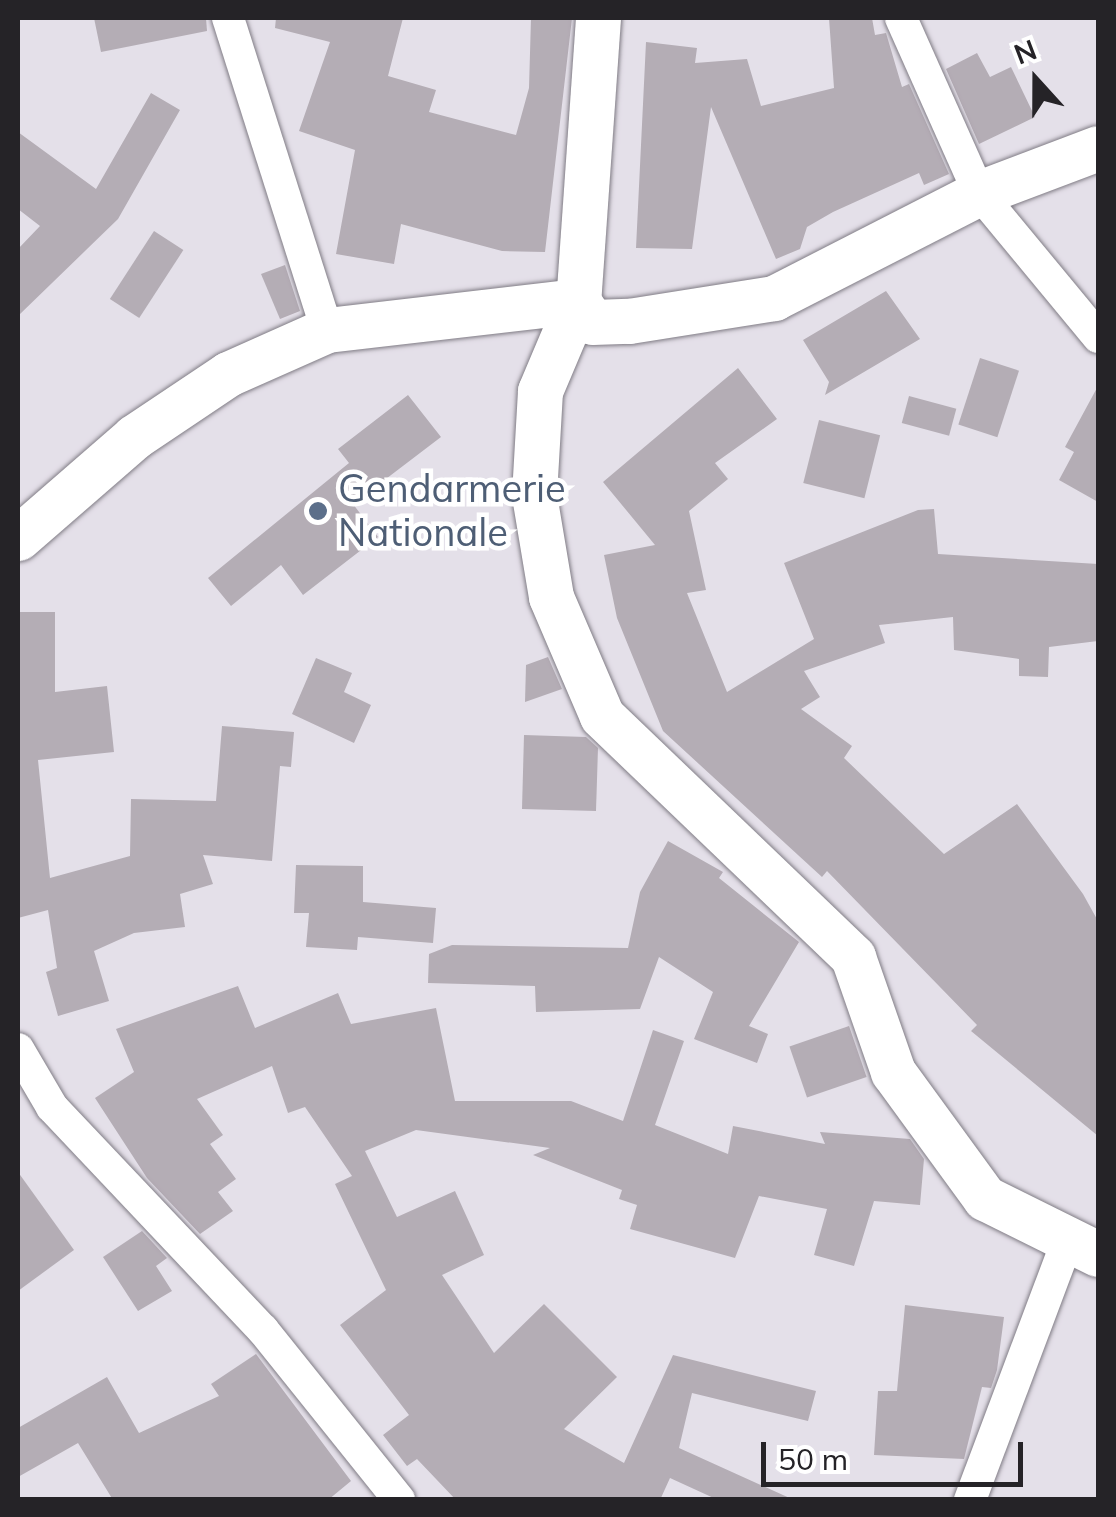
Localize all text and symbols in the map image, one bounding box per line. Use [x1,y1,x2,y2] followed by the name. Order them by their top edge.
[986,30,1086,130] north arrow
[1009,31,1041,72] text: N
[338,466,566,556] place label: Gendarmerie Nationale
[307,500,329,522] marker: Gendarmerie Nationale
[766,1422,1028,1484] scale bar
[778,1440,848,1478] text: 50 m

